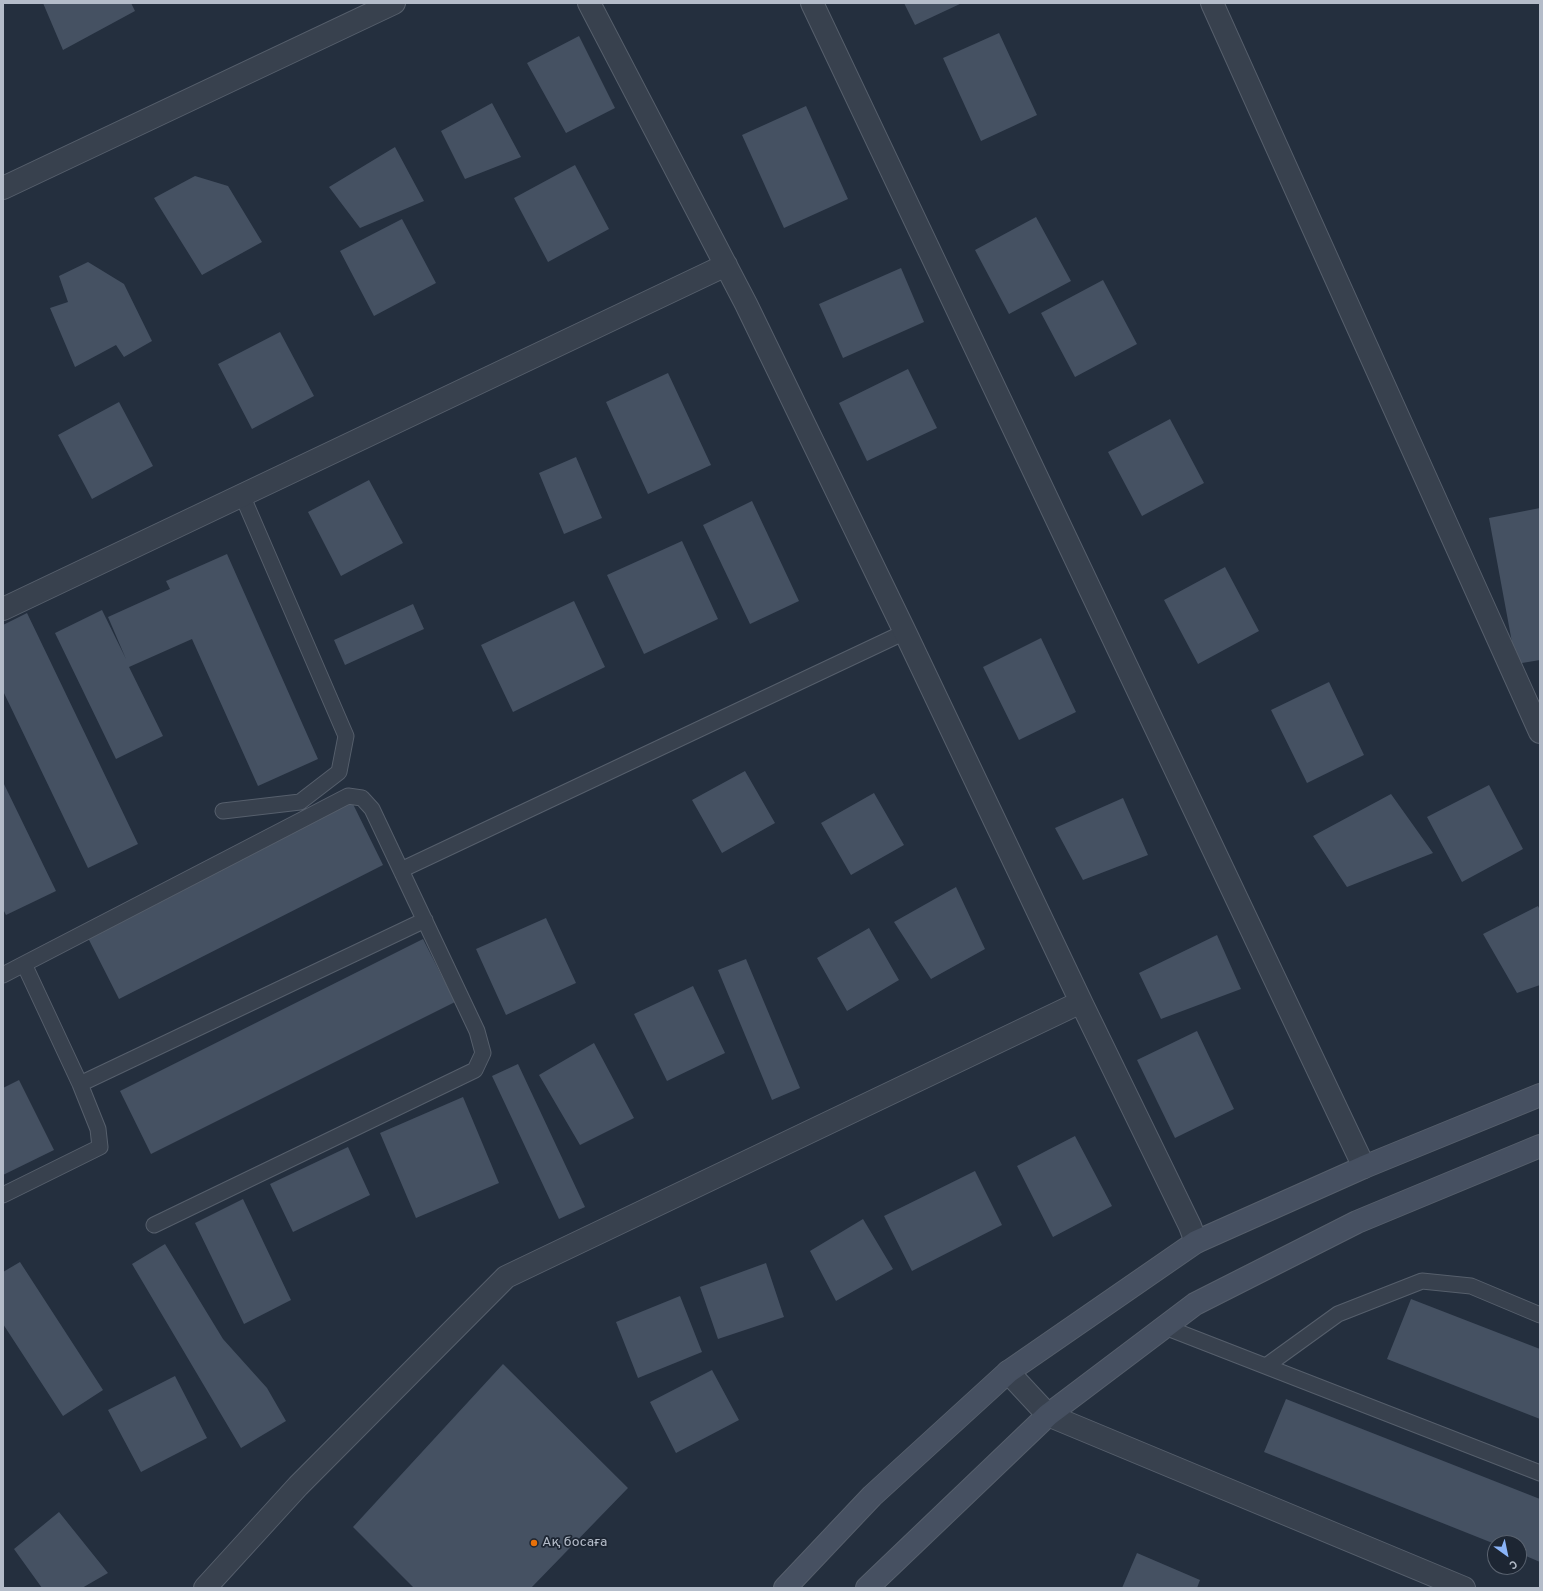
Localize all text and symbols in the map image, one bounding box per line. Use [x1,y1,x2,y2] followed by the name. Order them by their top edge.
[542,1535,607,1551] place label: Ақ босаға
[1487,1535,1527,1575] north arrow
[529,1538,539,1548] marker: Ақ босаға
[1506,1556,1520,1572] text: С

